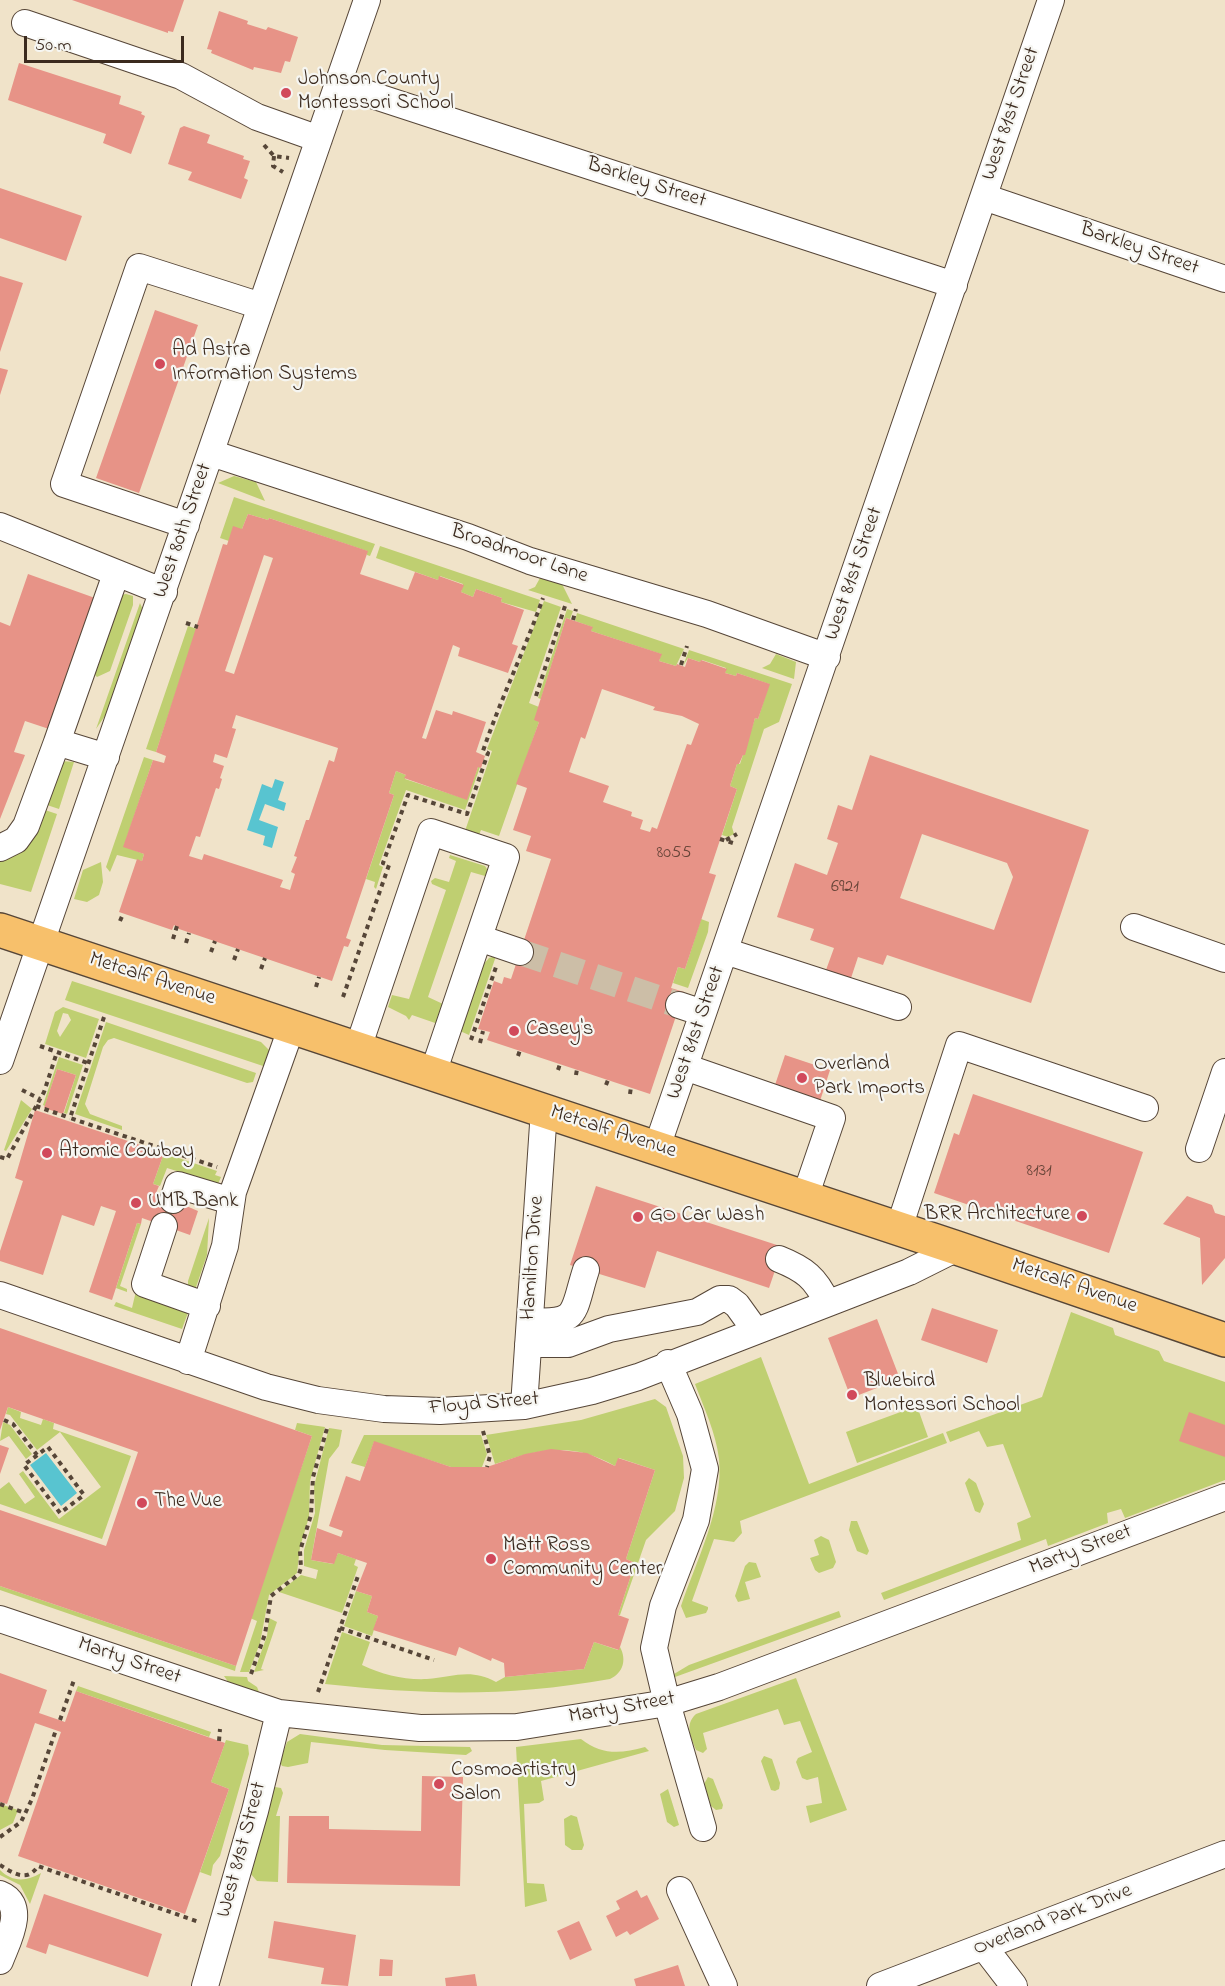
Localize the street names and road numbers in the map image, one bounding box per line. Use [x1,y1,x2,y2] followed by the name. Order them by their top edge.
[977,44,1047,184] street label: West 81st Street
[583,153,709,215] street label: Barkley Street
[1076,218,1202,282] street label: Barkley Street
[149,460,219,602] street label: West 80th Street
[820,504,890,644] street label: West 81st Street
[447,520,591,590] street label: Broadmoor Lane
[86,948,218,1012] street label: Metcalf Avenue
[662,963,732,1103] street label: West 81st Street
[547,1101,679,1165] street label: Metcalf Avenue
[517,1195,551,1321] street label: Hamilton Drive
[1008,1254,1140,1320] street label: Metcalf Avenue
[428,1388,540,1422] street label: Floyd Street
[1026,1520,1136,1582] street label: Marty Street
[74,1633,184,1691] street label: Marty Street
[567,1687,677,1731] street label: Marty Street
[213,1780,273,1920] street label: West 81st Street
[970,1879,1136,1963] street label: Overland Park Drive

